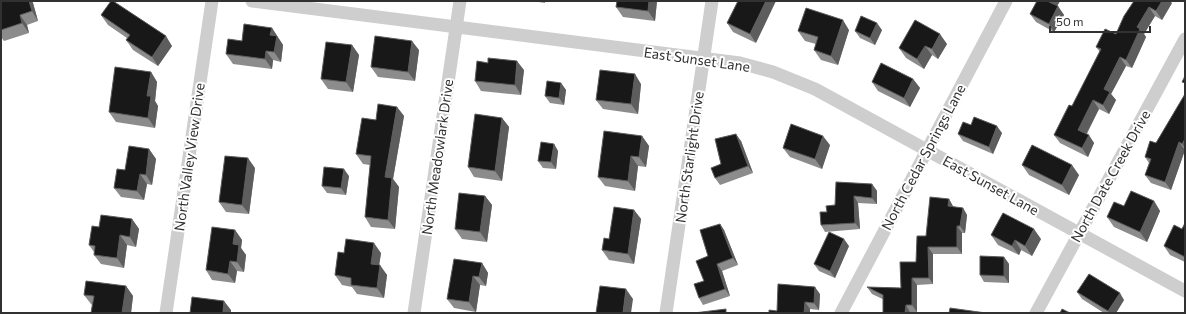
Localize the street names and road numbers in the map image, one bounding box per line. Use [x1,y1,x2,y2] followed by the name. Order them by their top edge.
[643,43,751,75] street label: East Sunset Lane
[418,78,456,236] street label: North Meadowlark Drive
[877,81,969,233] street label: North Cedar Springs Lane
[170,82,208,232] street label: North Valley View Drive
[671,90,707,224] street label: North Starlight Drive
[1067,107,1153,245] street label: North Date Creek Drive
[940,152,1042,218] street label: East Sunset Lane

